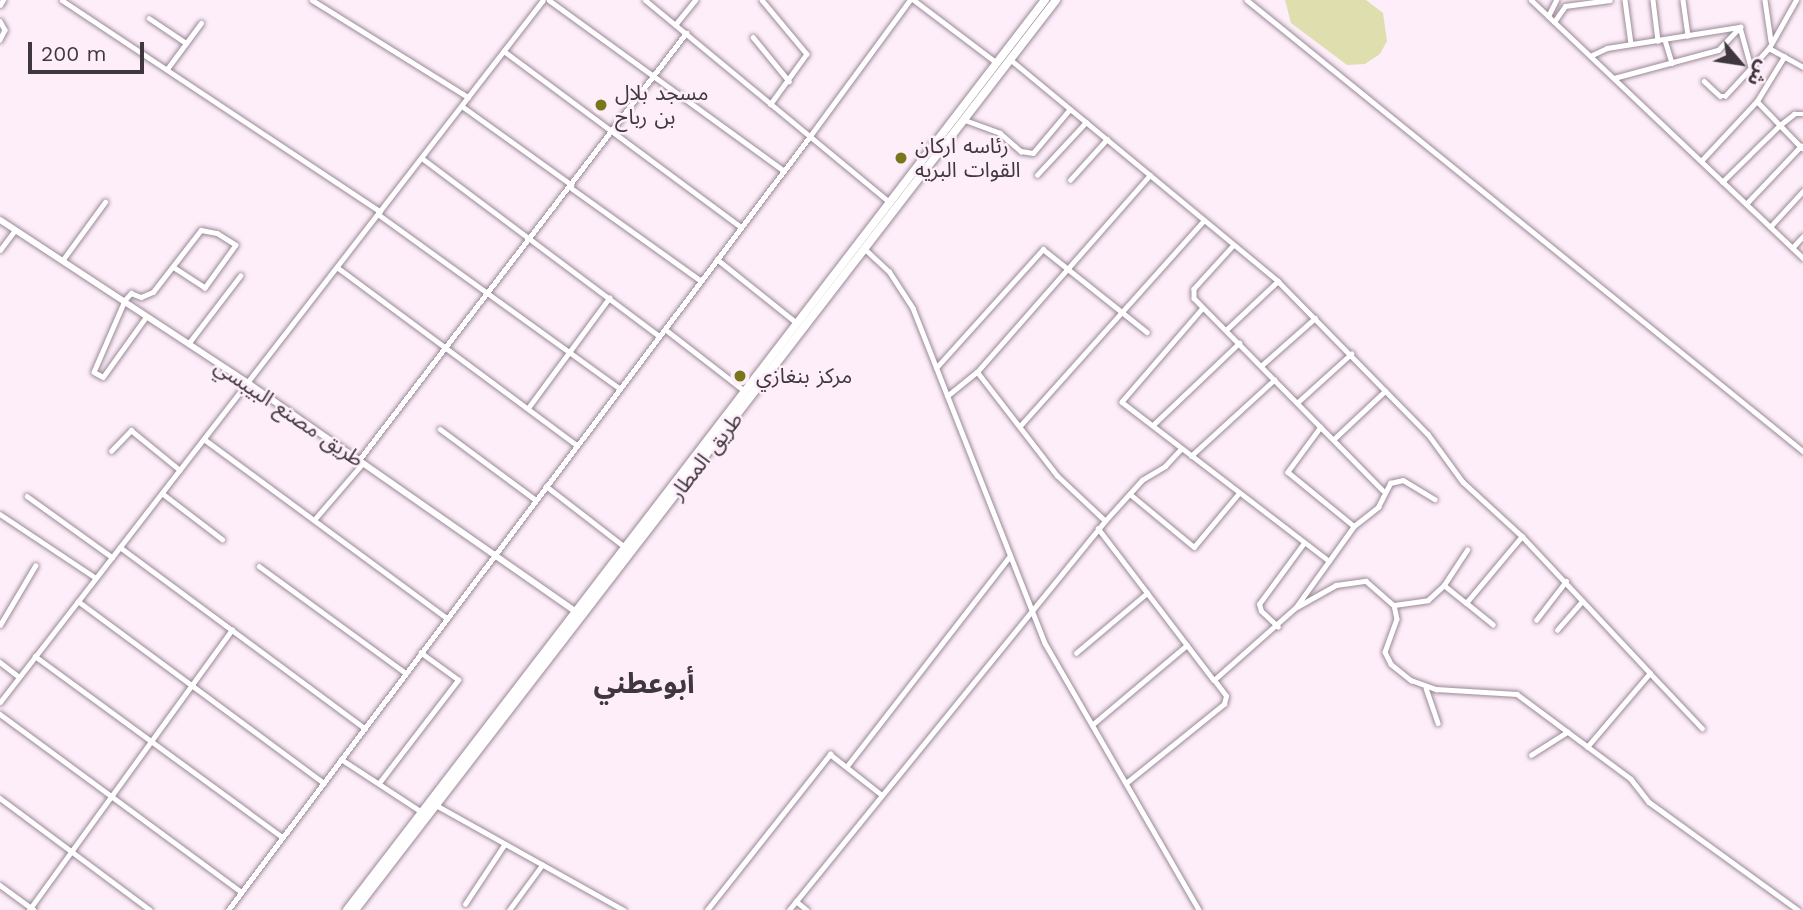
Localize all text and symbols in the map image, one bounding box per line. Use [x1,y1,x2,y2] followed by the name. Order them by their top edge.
[32,28,147,72] scale bar
[1705,28,1775,98] north arrow
[41,41,107,66] text: 200 m
[1742,56,1775,90] text: ش
[615,80,708,130] place label: مسجد بلال بن رباح
[593,97,609,113] marker: مسجد بلال بن رباح
[915,133,1021,183] place label: رئاسه اركان القوات البريه
[893,150,909,166] marker: رئاسه اركان القوات البريه
[210,354,368,472] street label: طريق مصنع البيبسي
[756,363,852,389] place label: مركز بنغازي
[730,366,750,386] marker: مركز بنغازي
[664,407,748,505] street label: طريق المطار
[593,667,695,701] district label: أبوعطني

